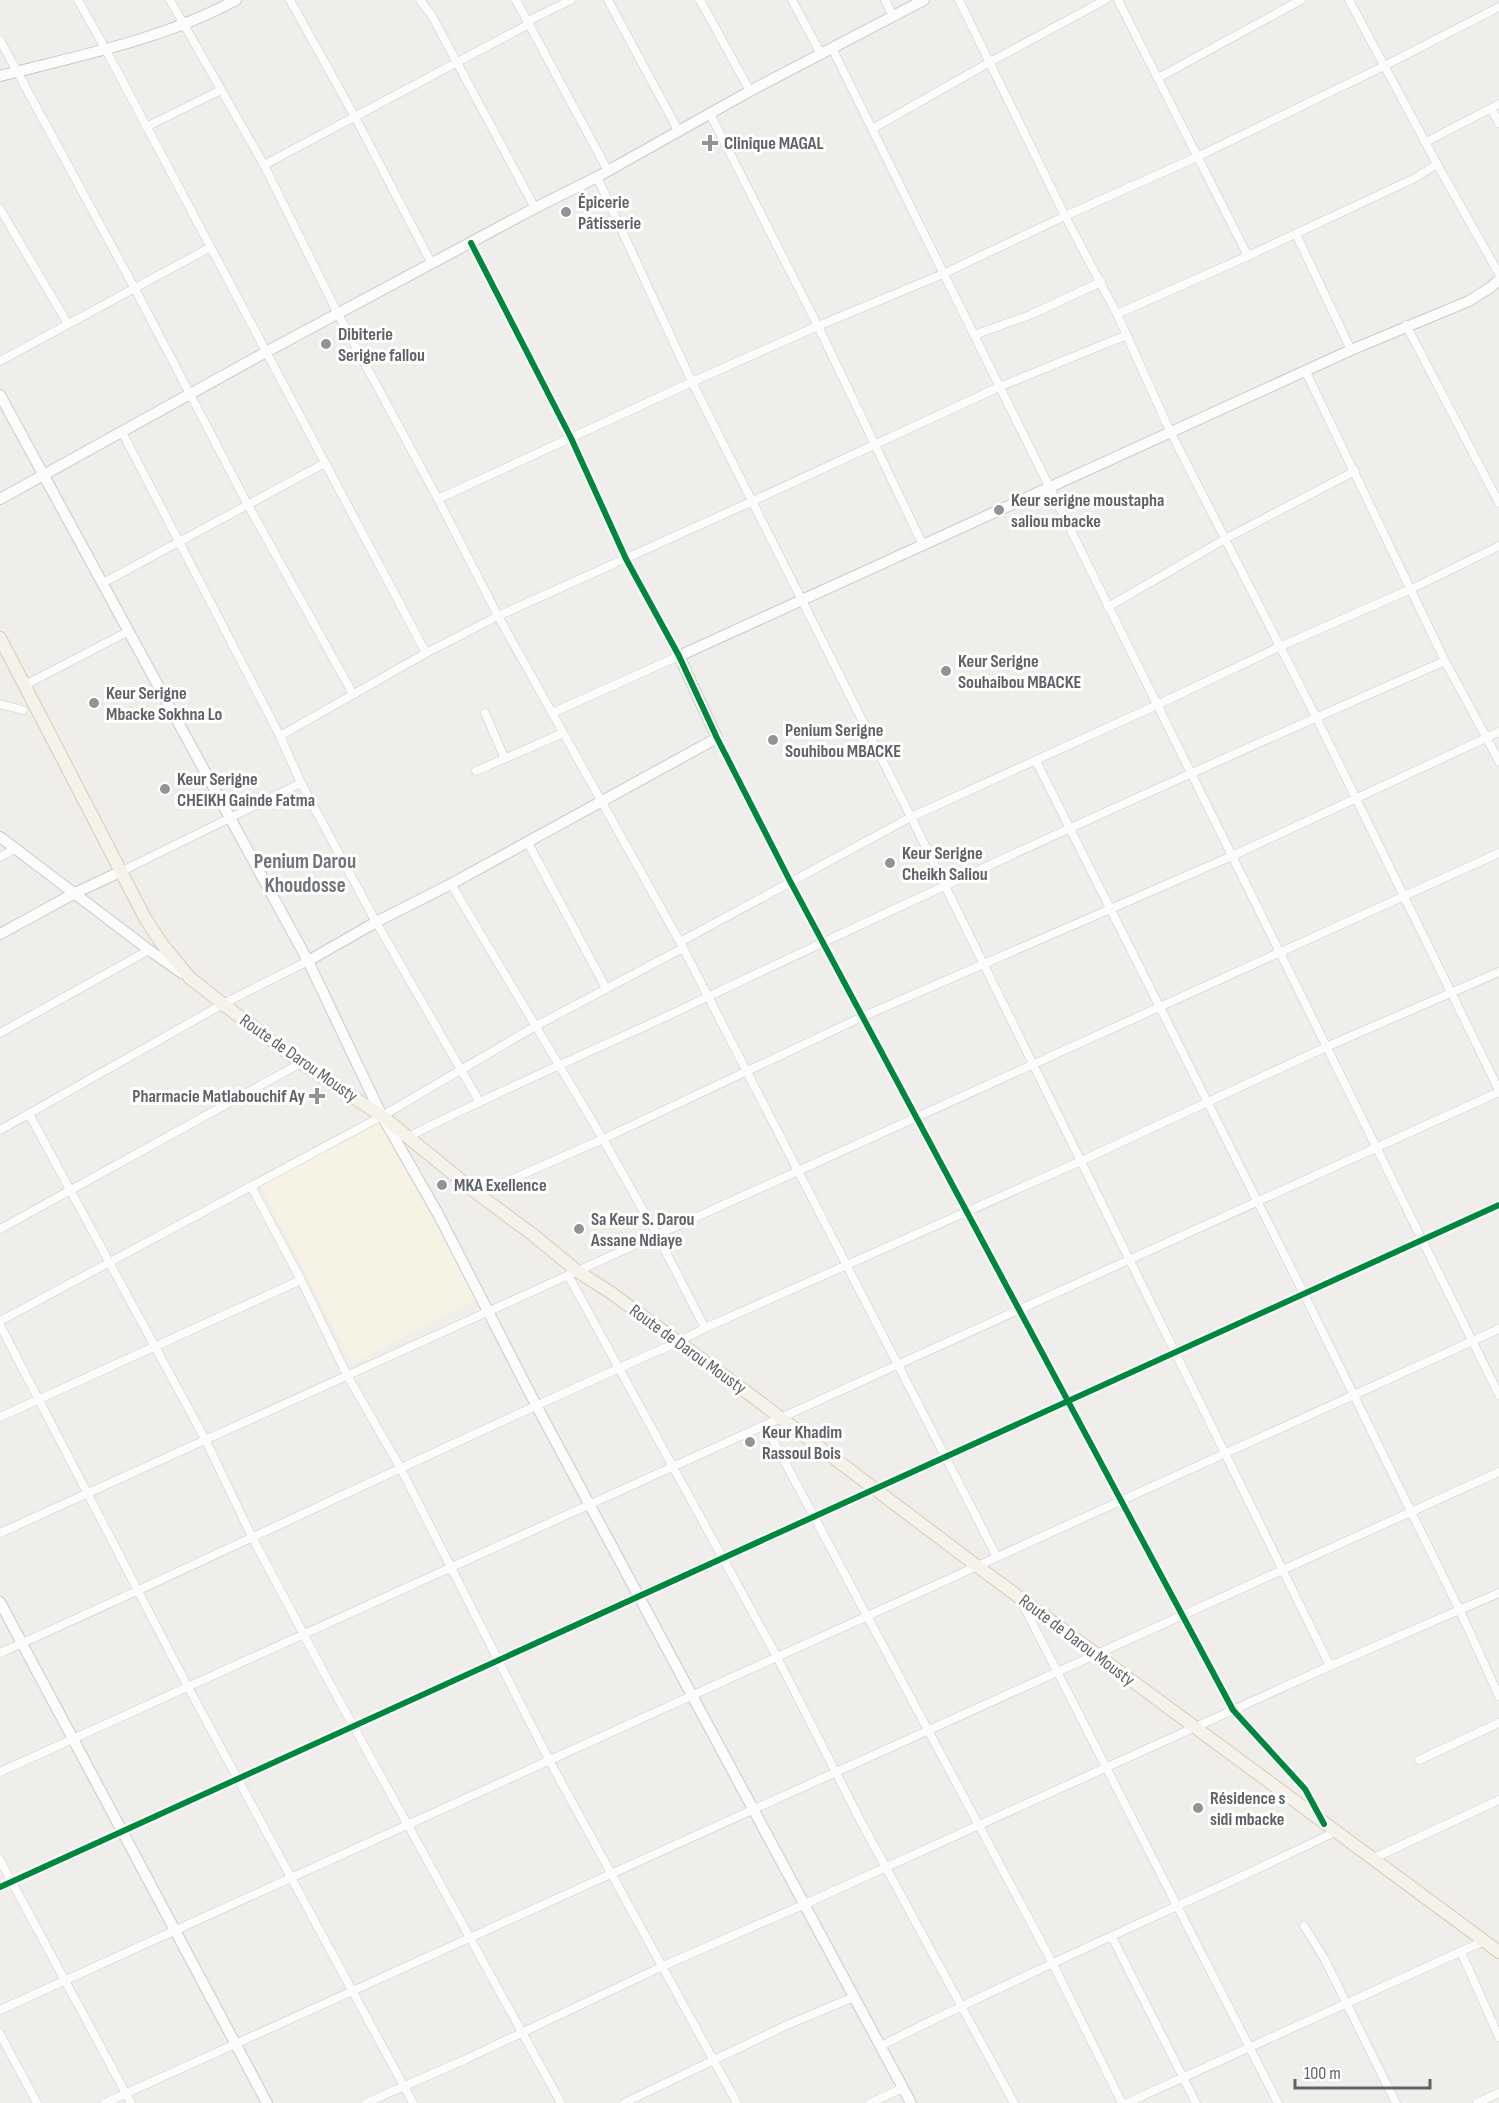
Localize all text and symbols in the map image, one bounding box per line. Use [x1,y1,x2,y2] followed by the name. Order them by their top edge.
[724,133,824,154] place label: Clinique MAGAL
[701,134,719,152] marker: Clinique MAGAL
[578,192,641,234] place label: Épicerie Pâtisserie
[559,205,573,219] marker: Épicerie Pâtisserie
[338,324,425,366] place label: Dibiterie Serigne fallou
[319,337,333,351] marker: Dibiterie Serigne fallou
[1011,490,1164,532] place label: Keur serigne moustapha saliou mbacke
[992,503,1006,517] marker: Keur serigne moustapha saliou mbacke
[958,651,1081,693] place label: Keur Serigne Souhaibou MBACKE
[939,664,953,678] marker: Keur Serigne Souhaibou MBACKE
[106,683,223,725] place label: Keur Serigne Mbacke Sokhna Lo
[87,696,101,710] marker: Keur Serigne Mbacke Sokhna Lo
[785,720,901,762] place label: Penium Serigne Souhibou MBACKE
[766,733,780,747] marker: Penium Serigne Souhibou MBACKE
[177,769,315,811] place label: Keur Serigne CHEIKH Gainde Fatma
[158,782,172,796] marker: Keur Serigne CHEIKH Gainde Fatma
[902,843,988,885] place label: Keur Serigne Cheikh Saliou
[254,849,356,898] district label: Penium Darou Khoudosse
[883,856,897,870] marker: Keur Serigne Cheikh Saliou
[236,1010,362,1107] street label: Route de Darou Mousty
[132,1086,306,1107] place label: Pharmacie Matlabouchif Ay
[310,1089,324,1103] marker: Pharmacie Matlabouchif Ay
[454,1175,547,1196] place label: MKA Exellence
[435,1178,449,1192] marker: MKA Exellence
[590,1209,695,1251] place label: Sa Keur S. Darou Assane Ndiaye
[572,1222,586,1236] marker: Sa Keur S. Darou Assane Ndiaye
[625,1300,750,1399] street label: Route de Darou Mousty
[762,1422,842,1464] place label: Keur Khadim Rassoul Bois
[743,1435,757,1449] marker: Keur Khadim Rassoul Bois
[1015,1590,1139,1691] street label: Route de Darou Mousty
[1210,1788,1285,1830] place label: Résidence s sidi mbacke
[1191,1801,1205,1815] marker: Résidence s sidi mbacke
[1295,2052,1430,2090] scale bar
[1304,2063,1341,2084] text: 100 m

